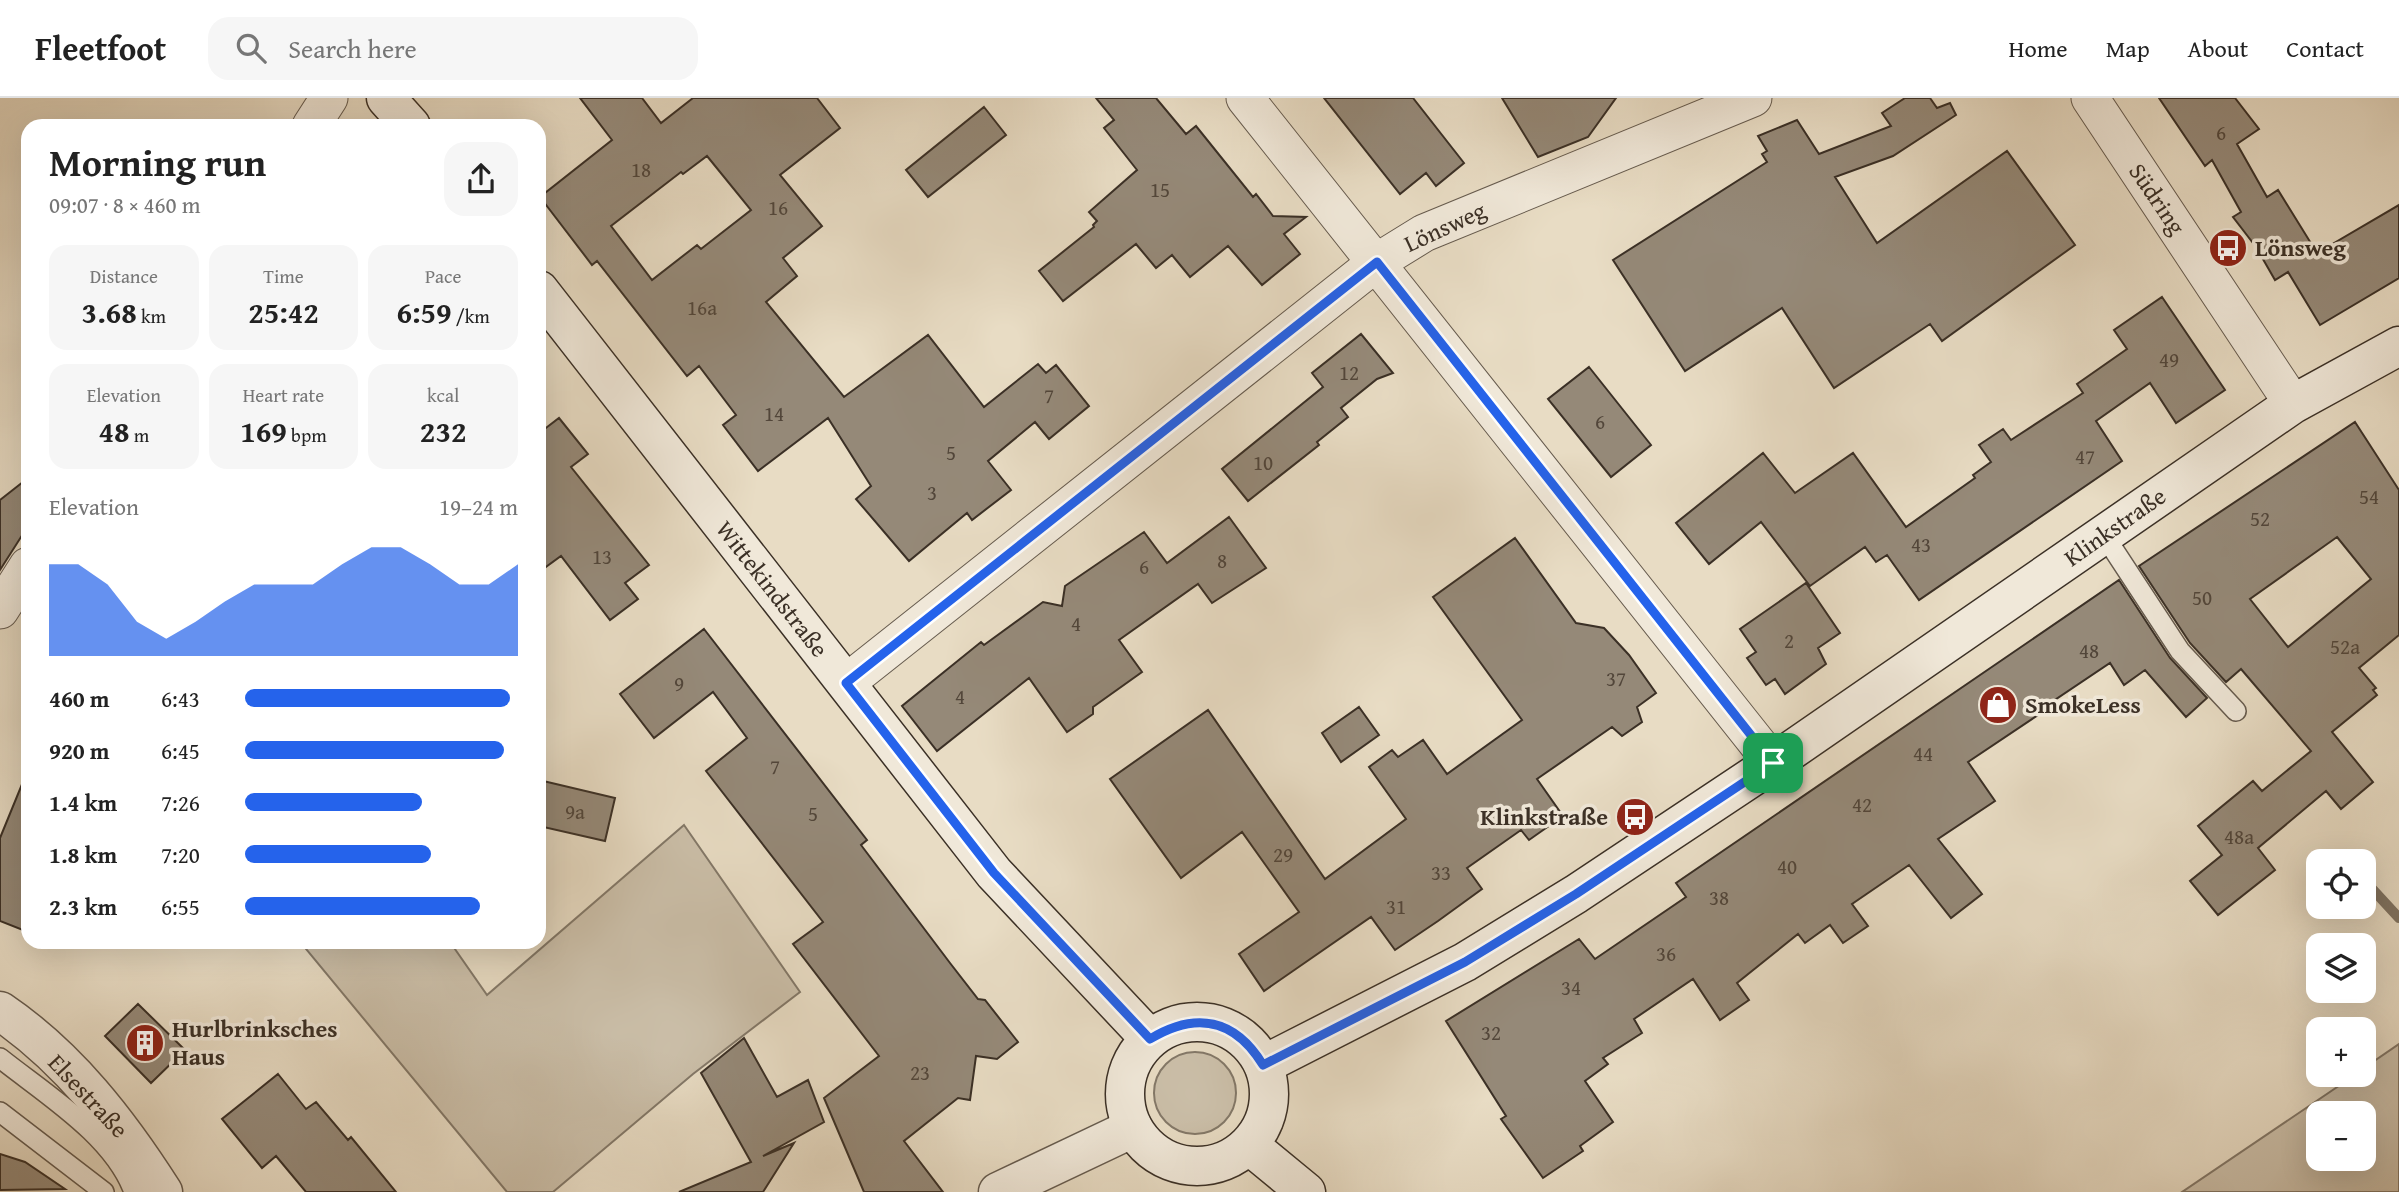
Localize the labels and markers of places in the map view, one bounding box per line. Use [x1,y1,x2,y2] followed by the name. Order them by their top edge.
[2207,227,2249,269] bus stop icon: Lönsweg
[2255,230,2346,265] place label: Lönsweg
[1977,684,2019,726] shop icon: SmokeLess
[2025,687,2141,722] place label: SmokeLess
[1743,733,1803,793] pin
[1614,796,1656,838] bus stop icon: Klinkstraße
[1480,799,1608,834] place label: Klinkstraße
[172,1011,338,1074] place label: Hurlbrinksches Haus
[124,1022,166,1064] building icon: Hurlbrinksches Haus

